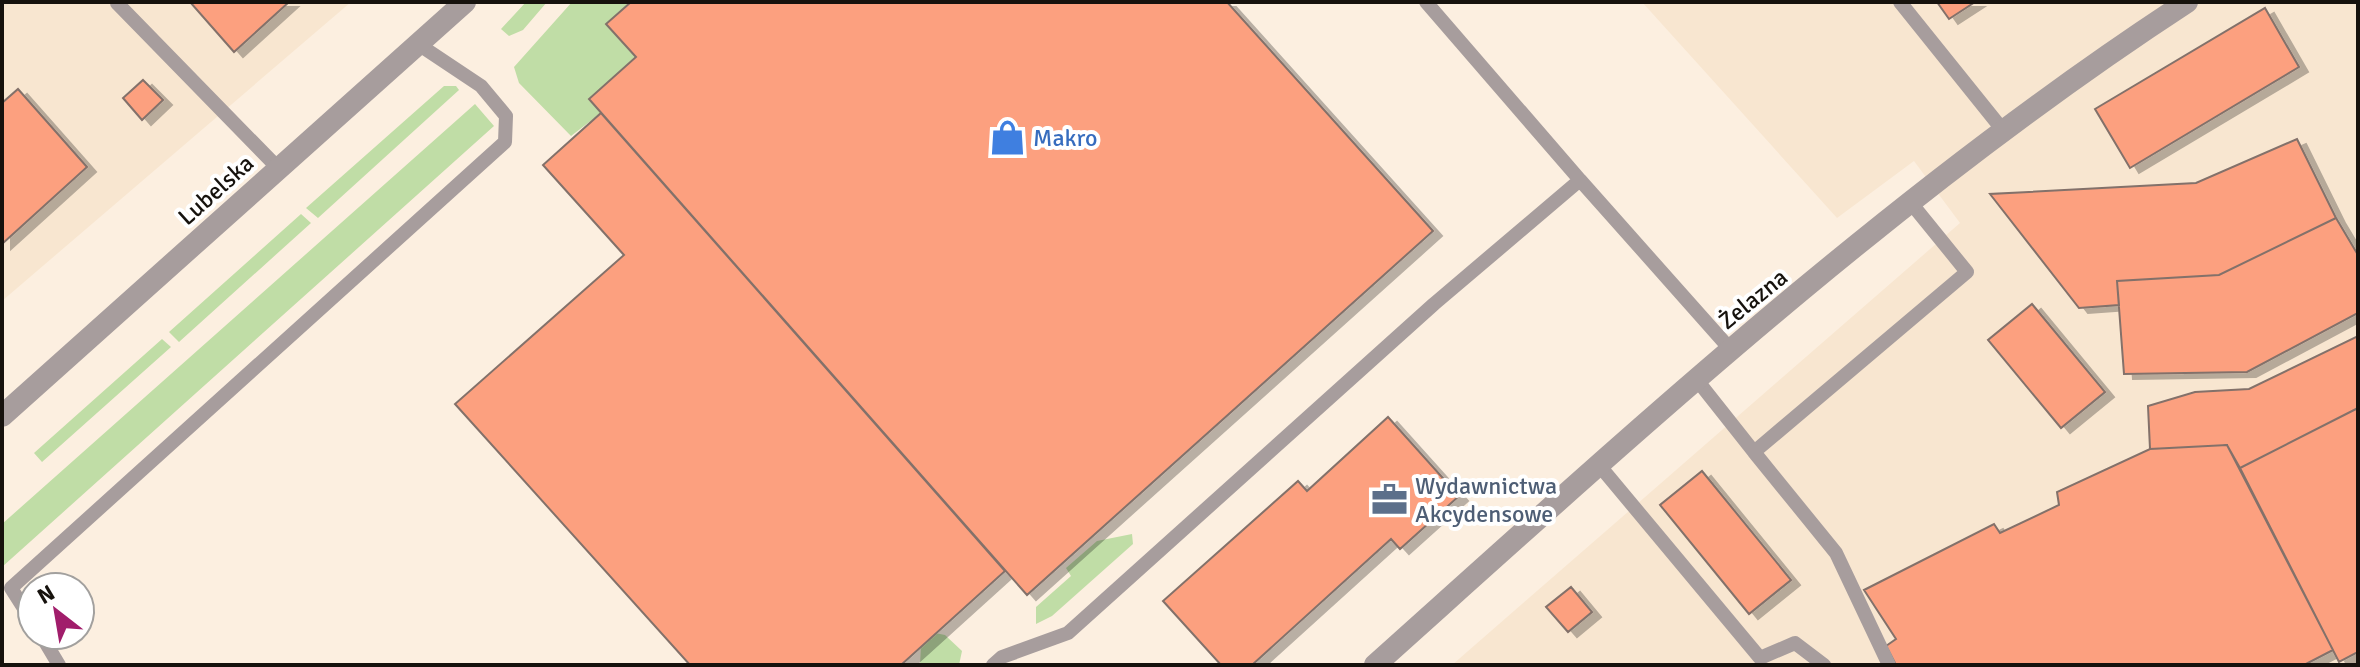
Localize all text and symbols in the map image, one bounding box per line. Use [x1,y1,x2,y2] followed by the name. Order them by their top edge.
[988,119,1026,157] shop icon: Makro
[1033,123,1097,153] place label: Makro
[172,148,260,232] street label: Lubelska
[1712,262,1794,336] street label: Żelazna
[1415,471,1557,529] place label: Wydawnictwa Akcydensowe
[1370,481,1408,519] office icon: Wydawnictwa Akcydensowe
[16,571,96,651] north arrow
[32,579,59,610] text: N

